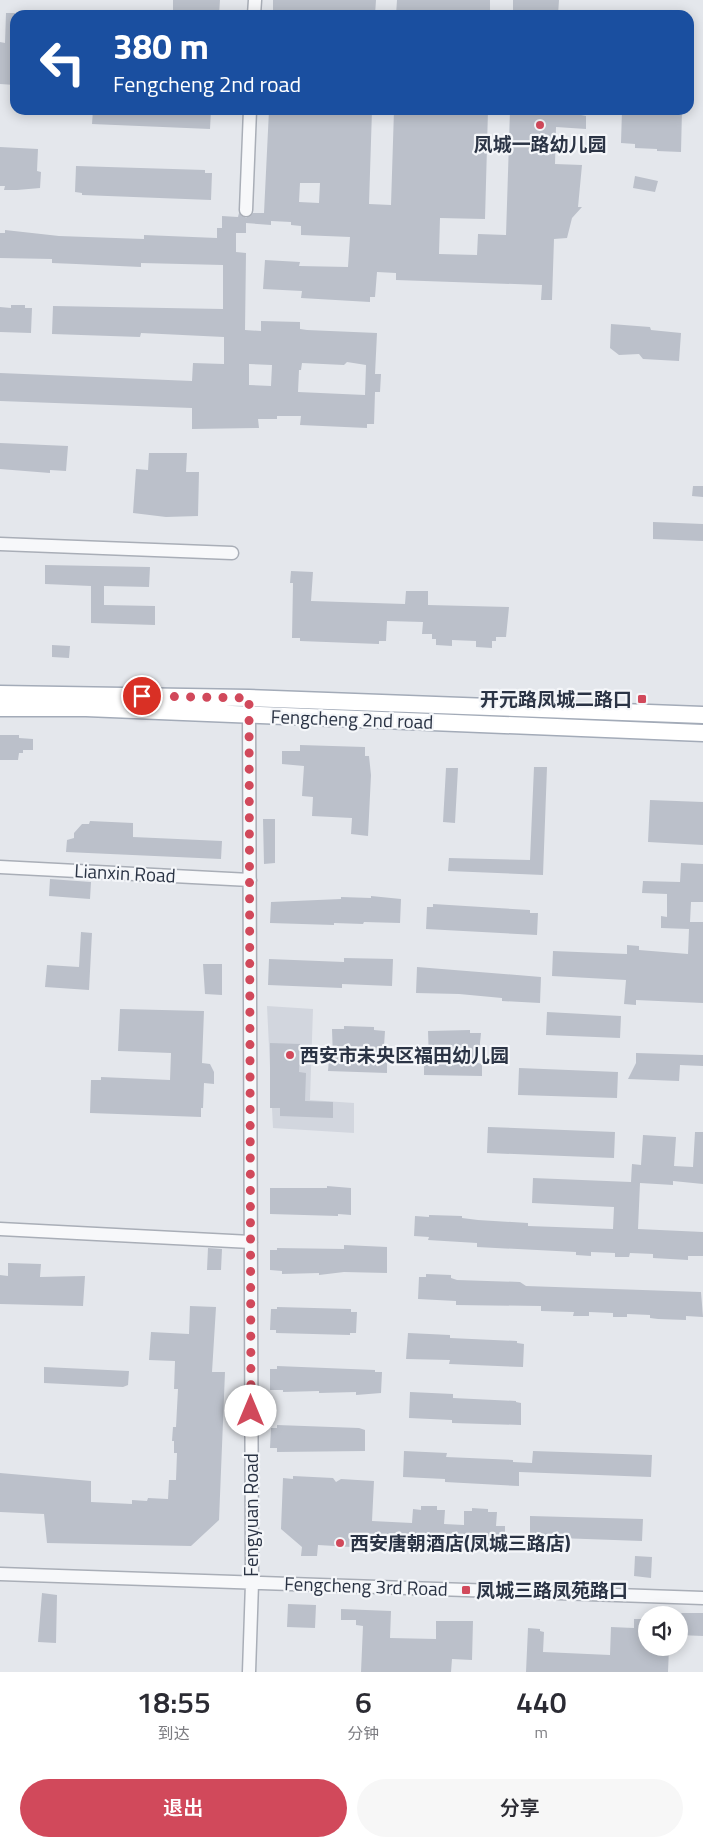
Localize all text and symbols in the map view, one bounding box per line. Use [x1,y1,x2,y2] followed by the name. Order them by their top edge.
[113,19,209,73] text: 380 m
[30,30,95,95] icon: left
[113,67,301,101] text: Fengcheng 2nd road
[534,119,546,131] marker: 凤城一路幼儿园
[473,129,607,158] place label: 凤城一路幼儿园
[121,675,163,717] pin
[128,682,156,710] icon: arrive
[480,684,632,713] place label: 开元路凤城二路口
[636,693,648,705] marker: 开元路凤城二路口
[270,701,434,736] street label: Fengcheng 2nd road
[74,855,176,890] street label: Lianxin Road
[300,1040,509,1069] place label: 西安市未央区福田幼儿园
[284,1049,296,1061] marker: 西安市未央区福田幼儿园
[224,1384,276,1436] position arrow
[236,1453,265,1577] street label: Fengyuan Road
[350,1528,571,1557] place label: 西安唐朝酒店(凤城三路店)
[334,1537,346,1549] marker: 西安唐朝酒店(凤城三路店)
[284,1568,448,1603] street label: Fengcheng 3rd Road
[476,1575,628,1604] place label: 凤城三路凤苑路口
[460,1584,472,1596] marker: 凤城三路凤苑路口
[638,1606,688,1656] map controls
[638,1606,688,1656] button: sound
[137,1679,211,1725] text: 18:55
[355,1679,372,1725] text: 6
[516,1679,566,1725] text: 440
[535,1720,548,1744] text: m
[158,1721,190,1745] text: 到达
[347,1721,379,1745] text: 分钟
[20,1779,347,1837] button: 退出
[357,1779,683,1837] button: 分享

